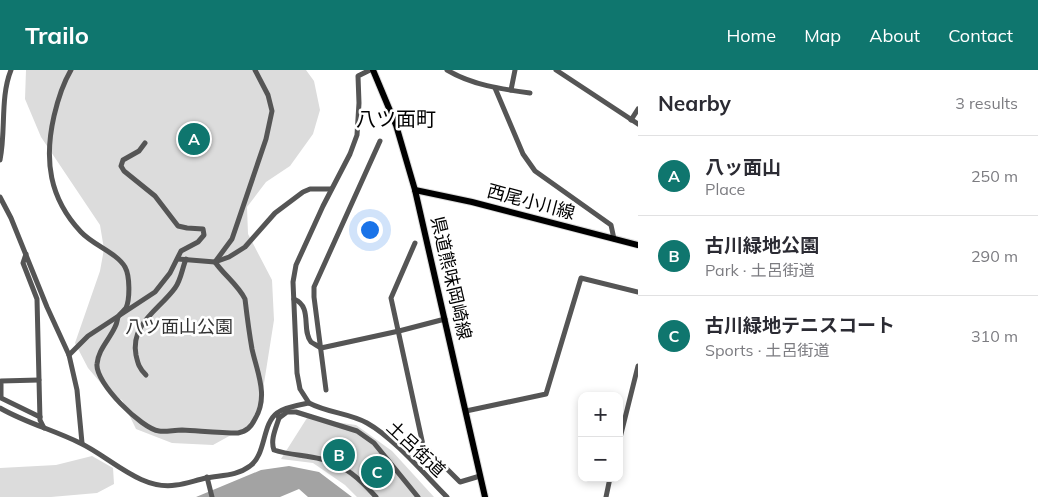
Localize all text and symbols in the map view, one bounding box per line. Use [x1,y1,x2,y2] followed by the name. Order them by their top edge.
[25,20,89,50] text: Trailo
[726,24,776,47] text: Home
[804,24,841,47] text: Map
[869,24,920,47] text: About
[948,24,1013,47] text: Contact
[658,90,731,116] text: Nearby
[955,93,1018,113] text: 3 results
[356,106,436,131] district label: 八ツ面町
[178,120,210,158] pin: A
[705,155,781,179] text: 八ッ面山
[668,166,680,186] text: A
[971,166,1018,186] text: 250 m
[485,179,578,224] street label: 西尾小川線
[705,179,745,199] text: Place
[426,214,477,342] street label: 県道熊味岡崎線
[357,217,383,243] your location
[705,233,819,257] text: 古川緑地公園
[668,246,680,266] text: B
[971,246,1018,266] text: 290 m
[705,260,815,280] text: Park · 土呂街道
[705,313,895,337] text: 古川緑地テニスコート
[125,315,233,338] park label: 八ツ面山公園
[669,326,679,346] text: C
[971,326,1018,346] text: 310 m
[705,340,830,360] text: Sports · 土呂街道
[578,392,623,482] map controls
[578,392,623,437] button: +
[382,416,451,482] street label: 土呂街道
[323,436,355,474] pin: B
[578,437,623,482] button: −
[361,453,393,491] pin: C

